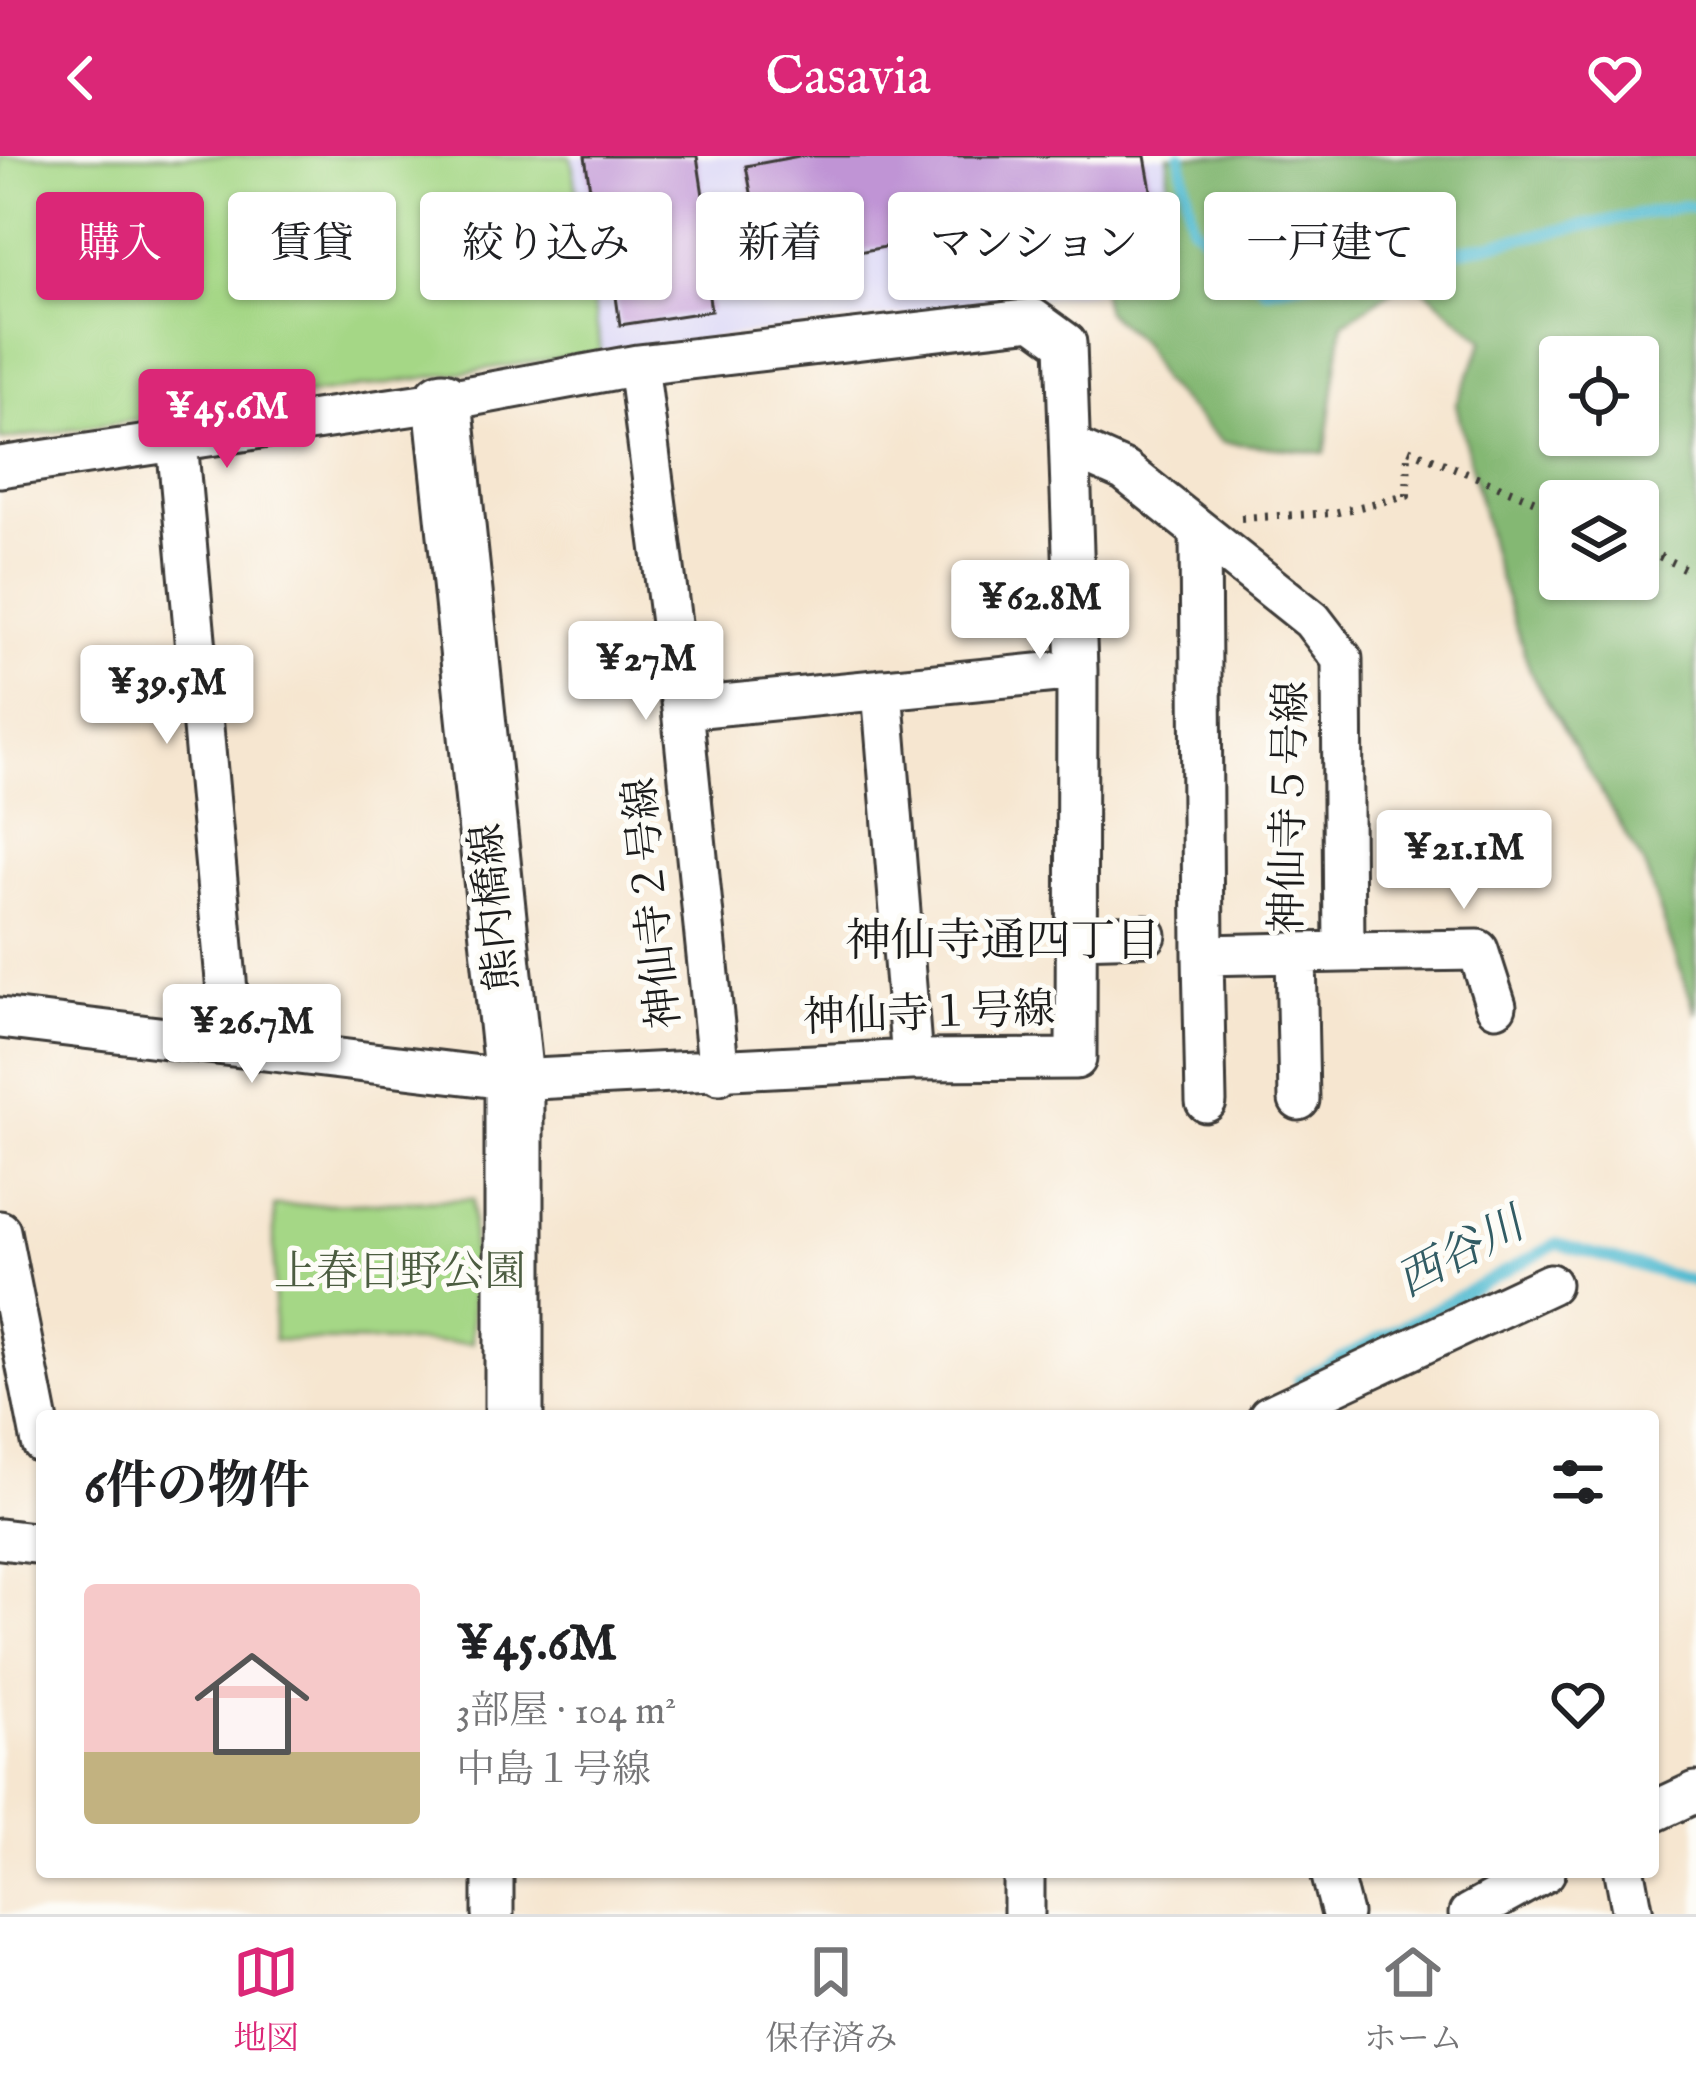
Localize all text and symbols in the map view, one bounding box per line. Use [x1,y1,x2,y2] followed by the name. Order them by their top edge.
[765,44,931,113] text: Casavia
[48,45,114,111] icon: back
[1582,45,1648,111] icon: heart
[36,192,204,300] chip: 購入
[228,192,396,300] chip: 賃貸
[420,192,672,300] chip: 絞り込み
[696,192,864,300] chip: 新着
[888,192,1180,300] chip: マンション
[1204,192,1456,300] chip: 一戸建て
[1539,336,1659,600] map controls
[1539,336,1659,456] button: locate
[129,369,325,471] pin: ¥45.6M
[165,383,289,432] text: ¥45.6M
[1539,480,1659,600] button: layers
[942,560,1138,662] pin: ¥62.8M
[978,574,1102,623] text: ¥62.8M
[575,621,717,723] pin: ¥27M
[595,635,697,684] text: ¥27M
[69,645,265,747] pin: ¥39.5M
[107,659,227,708] text: ¥39.5M
[1262,681,1320,933] street label: 神仙寺５号線
[614,775,694,1031] street label: 神仙寺２号線
[1366,810,1562,912] pin: ¥21.1M
[461,821,531,993] street label: 熊内橋線
[1404,824,1524,873] text: ¥21.1M
[845,914,1161,971] district label: 神仙寺通四丁目
[154,984,350,1086] pin: ¥26.7M
[802,984,1056,1046] street label: 神仙寺１号線
[190,998,314,1047] text: ¥26.7M
[1388,1195,1538,1311] water label: 西谷川
[274,1247,526,1300] park label: 上春日野公園
[1545,1449,1611,1515] icon: filters
[84,1456,310,1521] text: 6件の物件
[456,1613,617,1678] text: ¥45.6M
[180,1632,324,1776] icon: home
[1545,1671,1611,1737] icon: heart
[456,1688,676,1737] text: 3部屋 · 104 m²
[456,1747,651,1796] text: 中島１号線
[233,1939,299,2061] tab: 地図
[765,1939,897,2061] tab: 保存済み
[1364,1939,1463,2061] tab: ホーム

